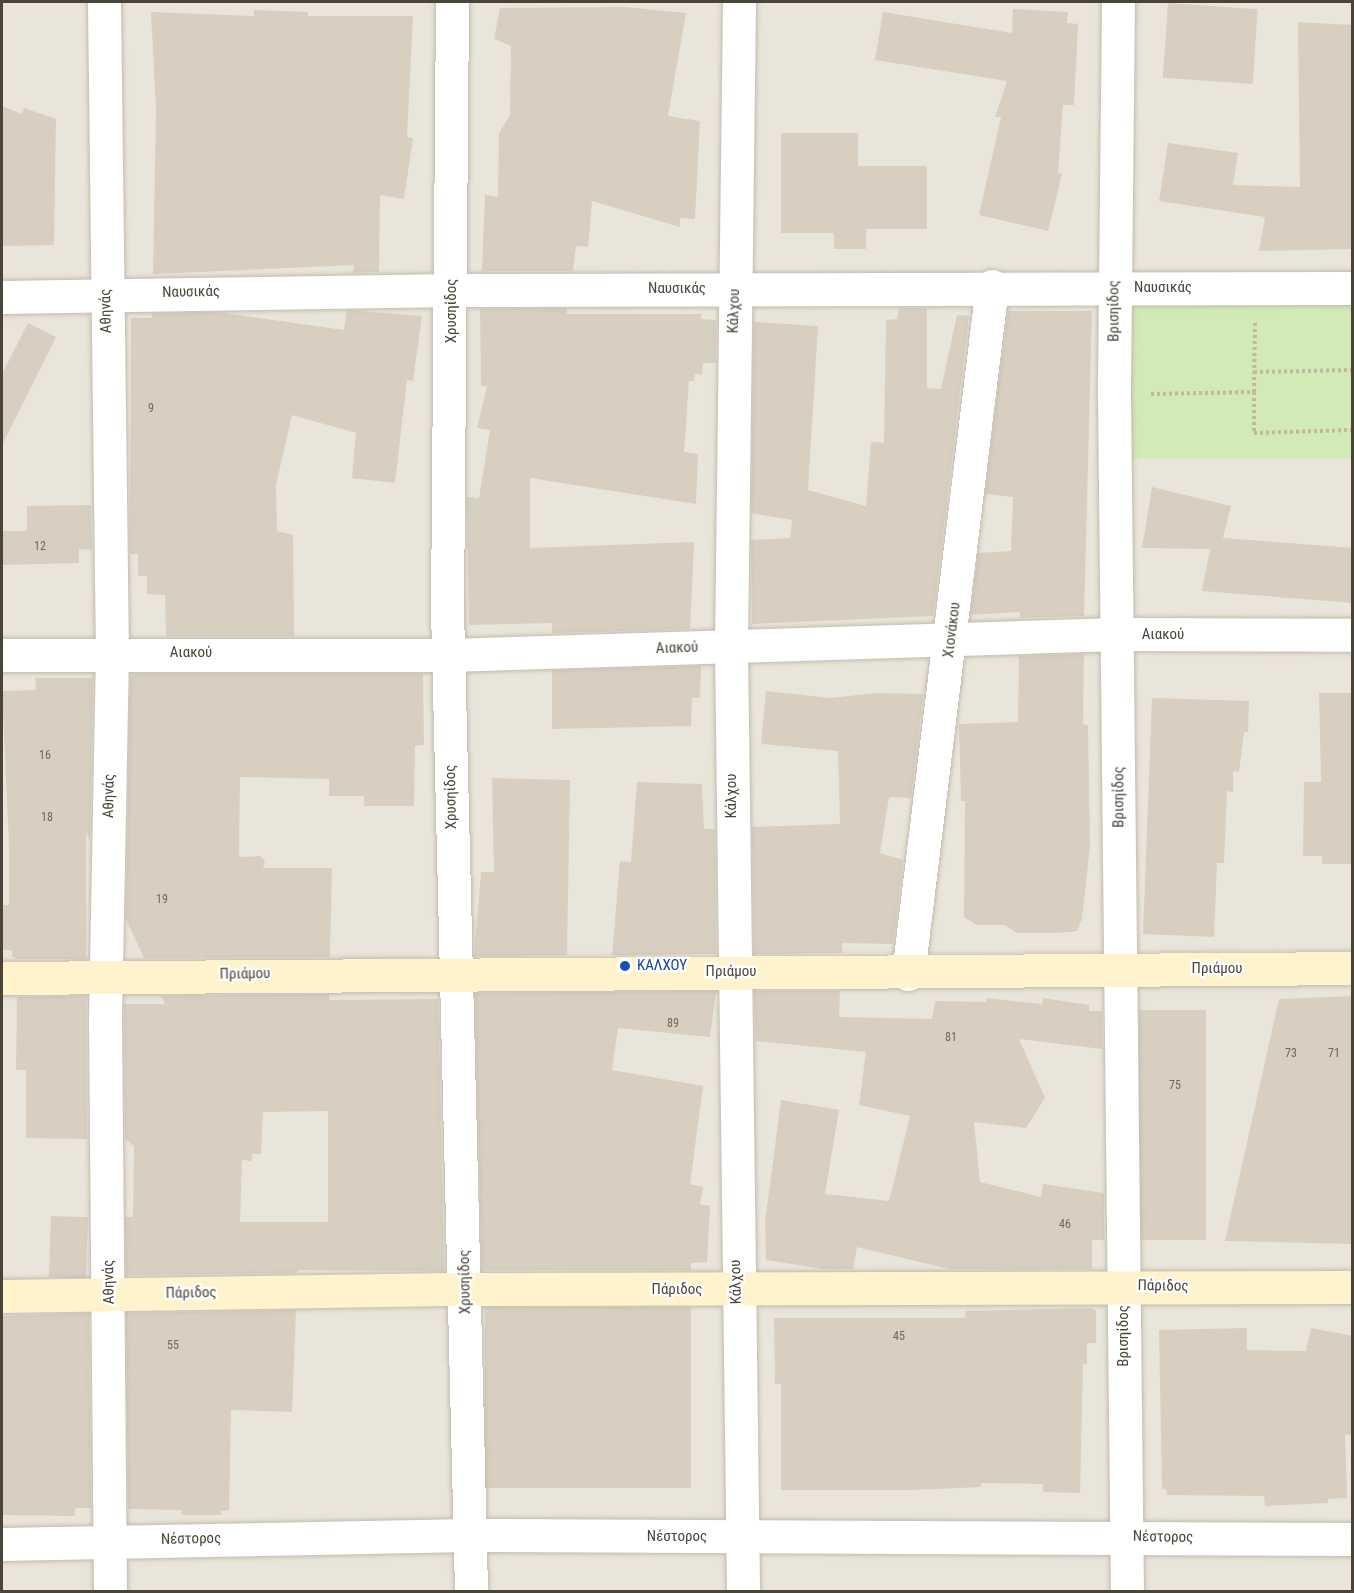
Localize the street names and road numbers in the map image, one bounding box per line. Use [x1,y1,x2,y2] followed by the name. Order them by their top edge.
[443,279,461,343] street label: Χρυσηίδος
[1134,279,1192,297] street label: Ναυσικάς
[648,280,706,298] street label: Ναυσικάς
[1105,280,1123,342] street label: Βρισηίδος
[162,282,220,302] street label: Ναυσικάς
[724,288,744,334] street label: Κάλχου
[97,289,115,333] street label: Αθηνάς
[940,601,964,659] street label: Χιονάκου
[1142,626,1184,644] street label: Αιακού
[655,638,699,658] street label: Αιακού
[170,644,212,662] street label: Αιακού
[441,765,461,829] street label: Χρυσηίδος
[1110,766,1128,828] street label: Βρισηίδος
[100,774,118,818] street label: Αθηνάς
[723,774,741,818] street label: Κάλχου
[1192,960,1242,978] street label: Πριάμου
[706,963,756,981] street label: Πριάμου
[219,965,271,983] street label: Πριάμου
[455,1250,475,1314] street label: Χρυσηίδος
[727,1259,745,1305] street label: Κάλχου
[100,1260,118,1304] street label: Αθηνάς
[1137,1277,1189,1295] street label: Πάριδος
[652,1281,702,1299] street label: Πάριδος
[165,1284,217,1302] street label: Πάριδος
[1115,1305,1133,1367] street label: Βρισηίδος
[1133,1527,1193,1547] street label: Νέστορος
[647,1528,707,1546] street label: Νέστορος
[161,1529,221,1549] street label: Νέστορος

